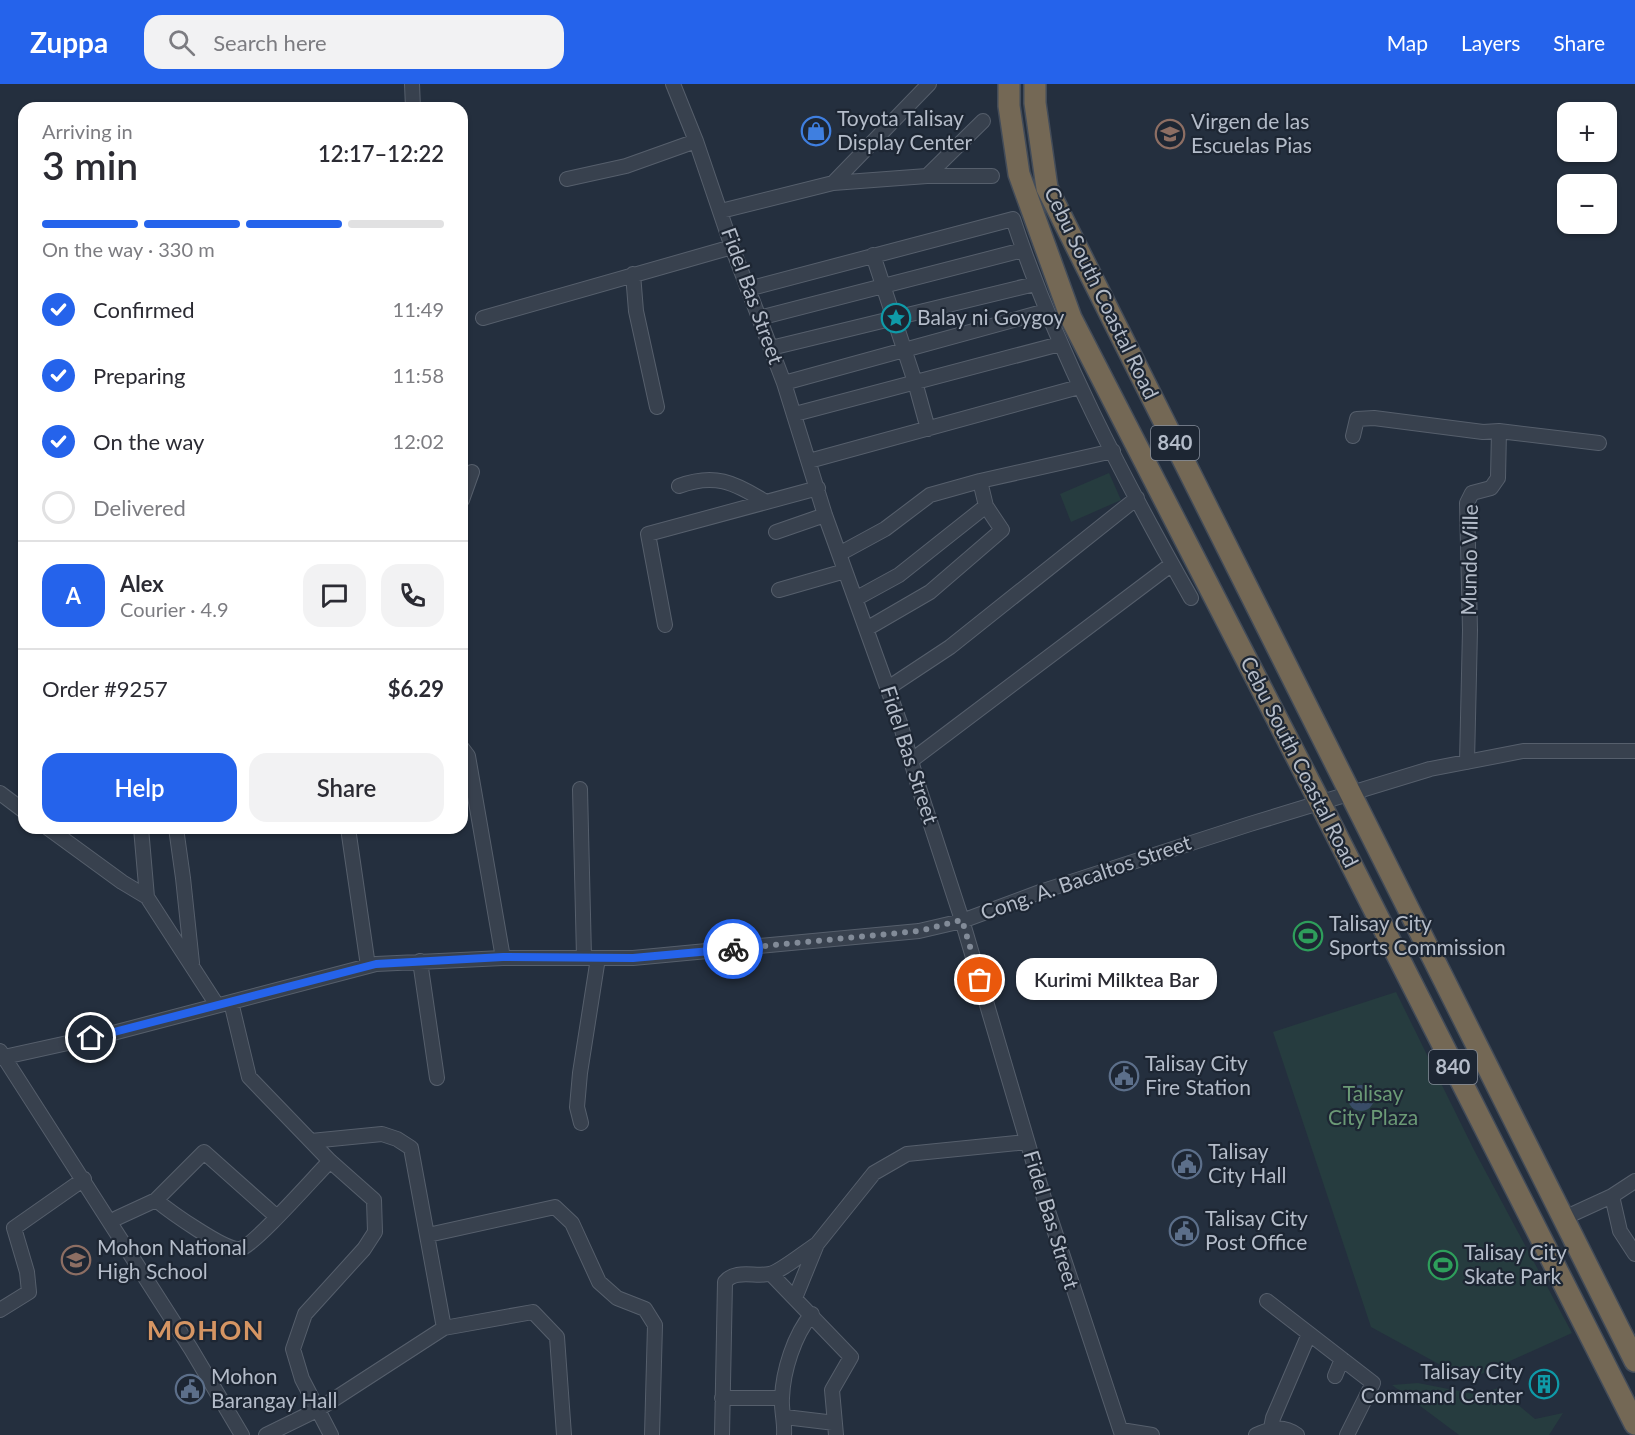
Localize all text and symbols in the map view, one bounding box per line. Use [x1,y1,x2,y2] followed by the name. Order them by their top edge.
[144,15,564,69] search box
[30,25,108,59] text: Zuppa
[165,26,198,59] icon: search
[213,29,327,56] text: Search here
[1387,30,1428,55] text: Map
[1461,30,1520,55] text: Layers
[1553,30,1605,55] text: Share
[1557,102,1617,234] map controls
[1557,102,1617,162] button: +
[837,105,973,154] place label: Toyota Talisay Display Center
[1191,108,1312,157] place label: Virgen de las Escuelas Pias
[800,115,832,147] shop icon: Toyota Talisay Display Center
[1154,118,1186,150] school or university icon: Virgen de las Escuelas Pias
[42,119,133,143] text: Arriving in
[318,140,444,167] text: 12:17–12:22
[42,142,138,188] text: 3 min
[1557,174,1617,234] button: −
[1040,182,1165,403] street label: Cebu South Coastal Road
[717,224,790,368] street label: Fidel Bas Street
[42,237,215,261] text: On the way · 330 m
[42,293,75,326] icon: check
[93,296,195,323] text: Confirmed
[393,297,444,321] text: 11:49
[880,302,912,334] place icon: Balay ni Goygoy
[917,304,1065,329] place label: Balay ni Goygoy
[42,359,75,392] icon: check
[93,362,185,389] text: Preparing
[393,363,444,387] text: 11:58
[42,425,75,458] icon: check
[1151,426,1199,460] road number: 840
[93,428,204,455] text: On the way
[393,429,444,453] text: 12:02
[93,494,186,521] text: Delivered
[1455,504,1482,616] street label: Mundo Ville
[303,564,366,627] button: chat
[381,564,444,627] button: phone
[120,570,164,597] text: Alex
[66,582,81,609] text: A
[120,597,229,621] text: Courier · 4.9
[1236,652,1364,871] street label: Cebu South Coastal Road
[42,675,168,702] text: Order #9257
[388,675,444,702] text: $6.29
[876,682,945,827] street label: Fidel Bas Street
[42,753,237,822] button: Help
[249,753,444,822] button: Share
[977,829,1194,924] street label: Cong. A. Bacaltos Street
[1329,910,1506,959] place label: Talisay City Sports Commission
[703,919,763,979] courier
[1292,920,1324,952] sports icon: Talisay City Sports Commission
[717,933,750,966] icon: bike
[954,954,1005,1005] pin
[1016,959,1217,1001] callout: Kurimi Milktea Bar
[963,963,996,996] icon: bag
[1034,967,1199,991] text: Kurimi Milktea Bar
[65,1012,116,1063] pin
[74,1021,107,1054] icon: home
[1145,1050,1251,1099] place label: Talisay City Fire Station
[1429,1050,1477,1084] road number: 840
[1108,1060,1140,1092] public building icon: Talisay City Fire Station
[1328,1080,1418,1129] park label: Talisay City Plaza
[1208,1138,1286,1187] place label: Talisay City Hall
[1019,1147,1086,1292] street label: Fidel Bas Street
[1171,1148,1203,1180] public building icon: Talisay City Hall
[1205,1205,1308,1254] place label: Talisay City Post Office
[1168,1215,1200,1247] public building icon: Talisay City Post Office
[97,1234,247,1283] place label: Mohon National High School
[1464,1239,1567,1288] place label: Talisay City Skate Park
[60,1244,92,1276] school or university icon: Mohon National High School
[1427,1249,1459,1281] sports icon: Talisay City Skate Park
[147,1313,265,1346] district label: MOHON
[1361,1358,1523,1407] place label: Talisay City Command Center
[211,1363,337,1412] place label: Mohon Barangay Hall
[1528,1368,1560,1400] building icon: Talisay City Command Center
[174,1373,206,1405] public building icon: Mohon Barangay Hall

